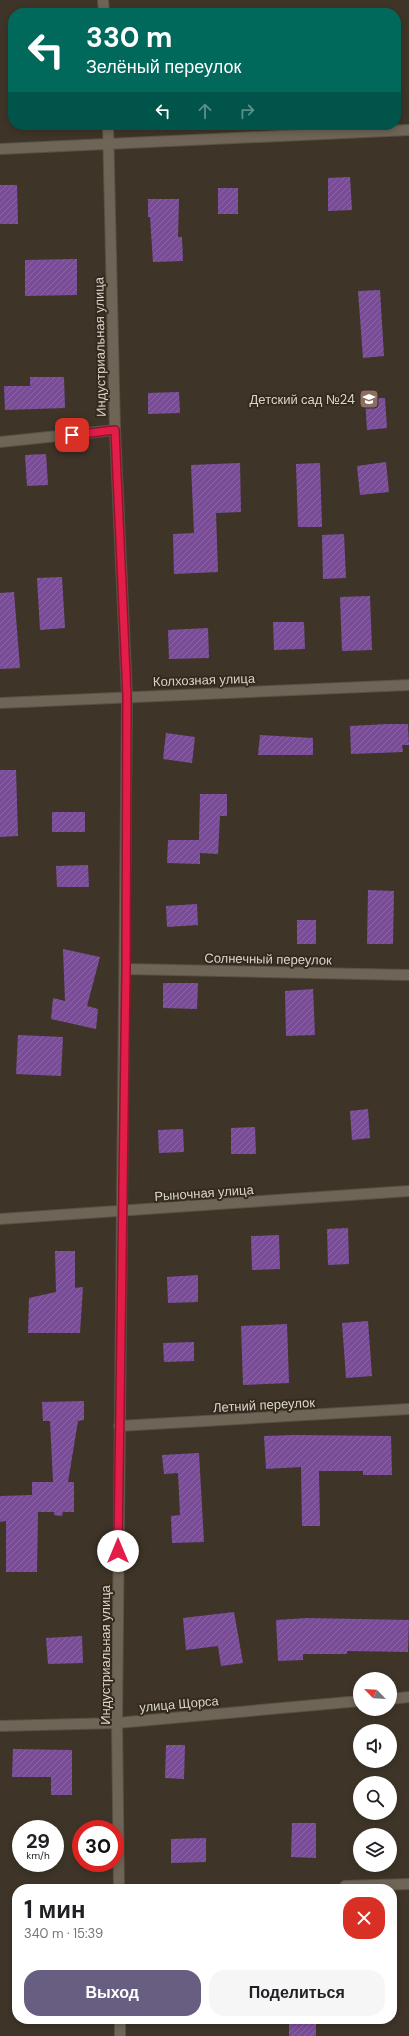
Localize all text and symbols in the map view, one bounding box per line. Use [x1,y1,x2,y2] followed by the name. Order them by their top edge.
[86,19,172,56] text: 330 m
[20,24,72,76] icon: left
[86,55,241,79] text: Зелёный переулок
[152,100,174,122] icon: left
[194,100,216,122] icon: ahead
[236,100,258,122] icon: right
[90,276,110,417] street label: Индустриальная улица
[358,388,380,410] school or university icon: Детский сад №24
[250,391,355,408] place label: Детский сад №24
[55,418,89,452] pin
[61,424,83,446] icon: arrive
[153,670,256,690] street label: Колхозная улица
[204,949,332,969] street label: Солнечный переулок
[154,1181,255,1205] street label: Рыночная улица
[213,1394,316,1416] street label: Летний переулок
[97,1530,139,1572] position arrow
[97,1584,114,1725] street label: Индустриальная улица
[353,1672,397,1716] north arrow
[353,1672,397,1872] map controls
[139,1692,220,1716] street label: улица Щорса
[353,1724,397,1768] button: sound
[353,1776,397,1820] button: search
[72,1820,124,1872] speed limit sign: 30
[26,1828,50,1854] text: 29
[353,1828,397,1872] button: layers
[26,1849,50,1862] text: km/h
[24,1894,85,1925] text: 1 мин
[343,1897,385,1939] button: close
[24,1925,103,1942] text: 340 m · 15:39
[24,1970,201,2016] button: Выход
[209,1970,385,2016] button: Поделиться

